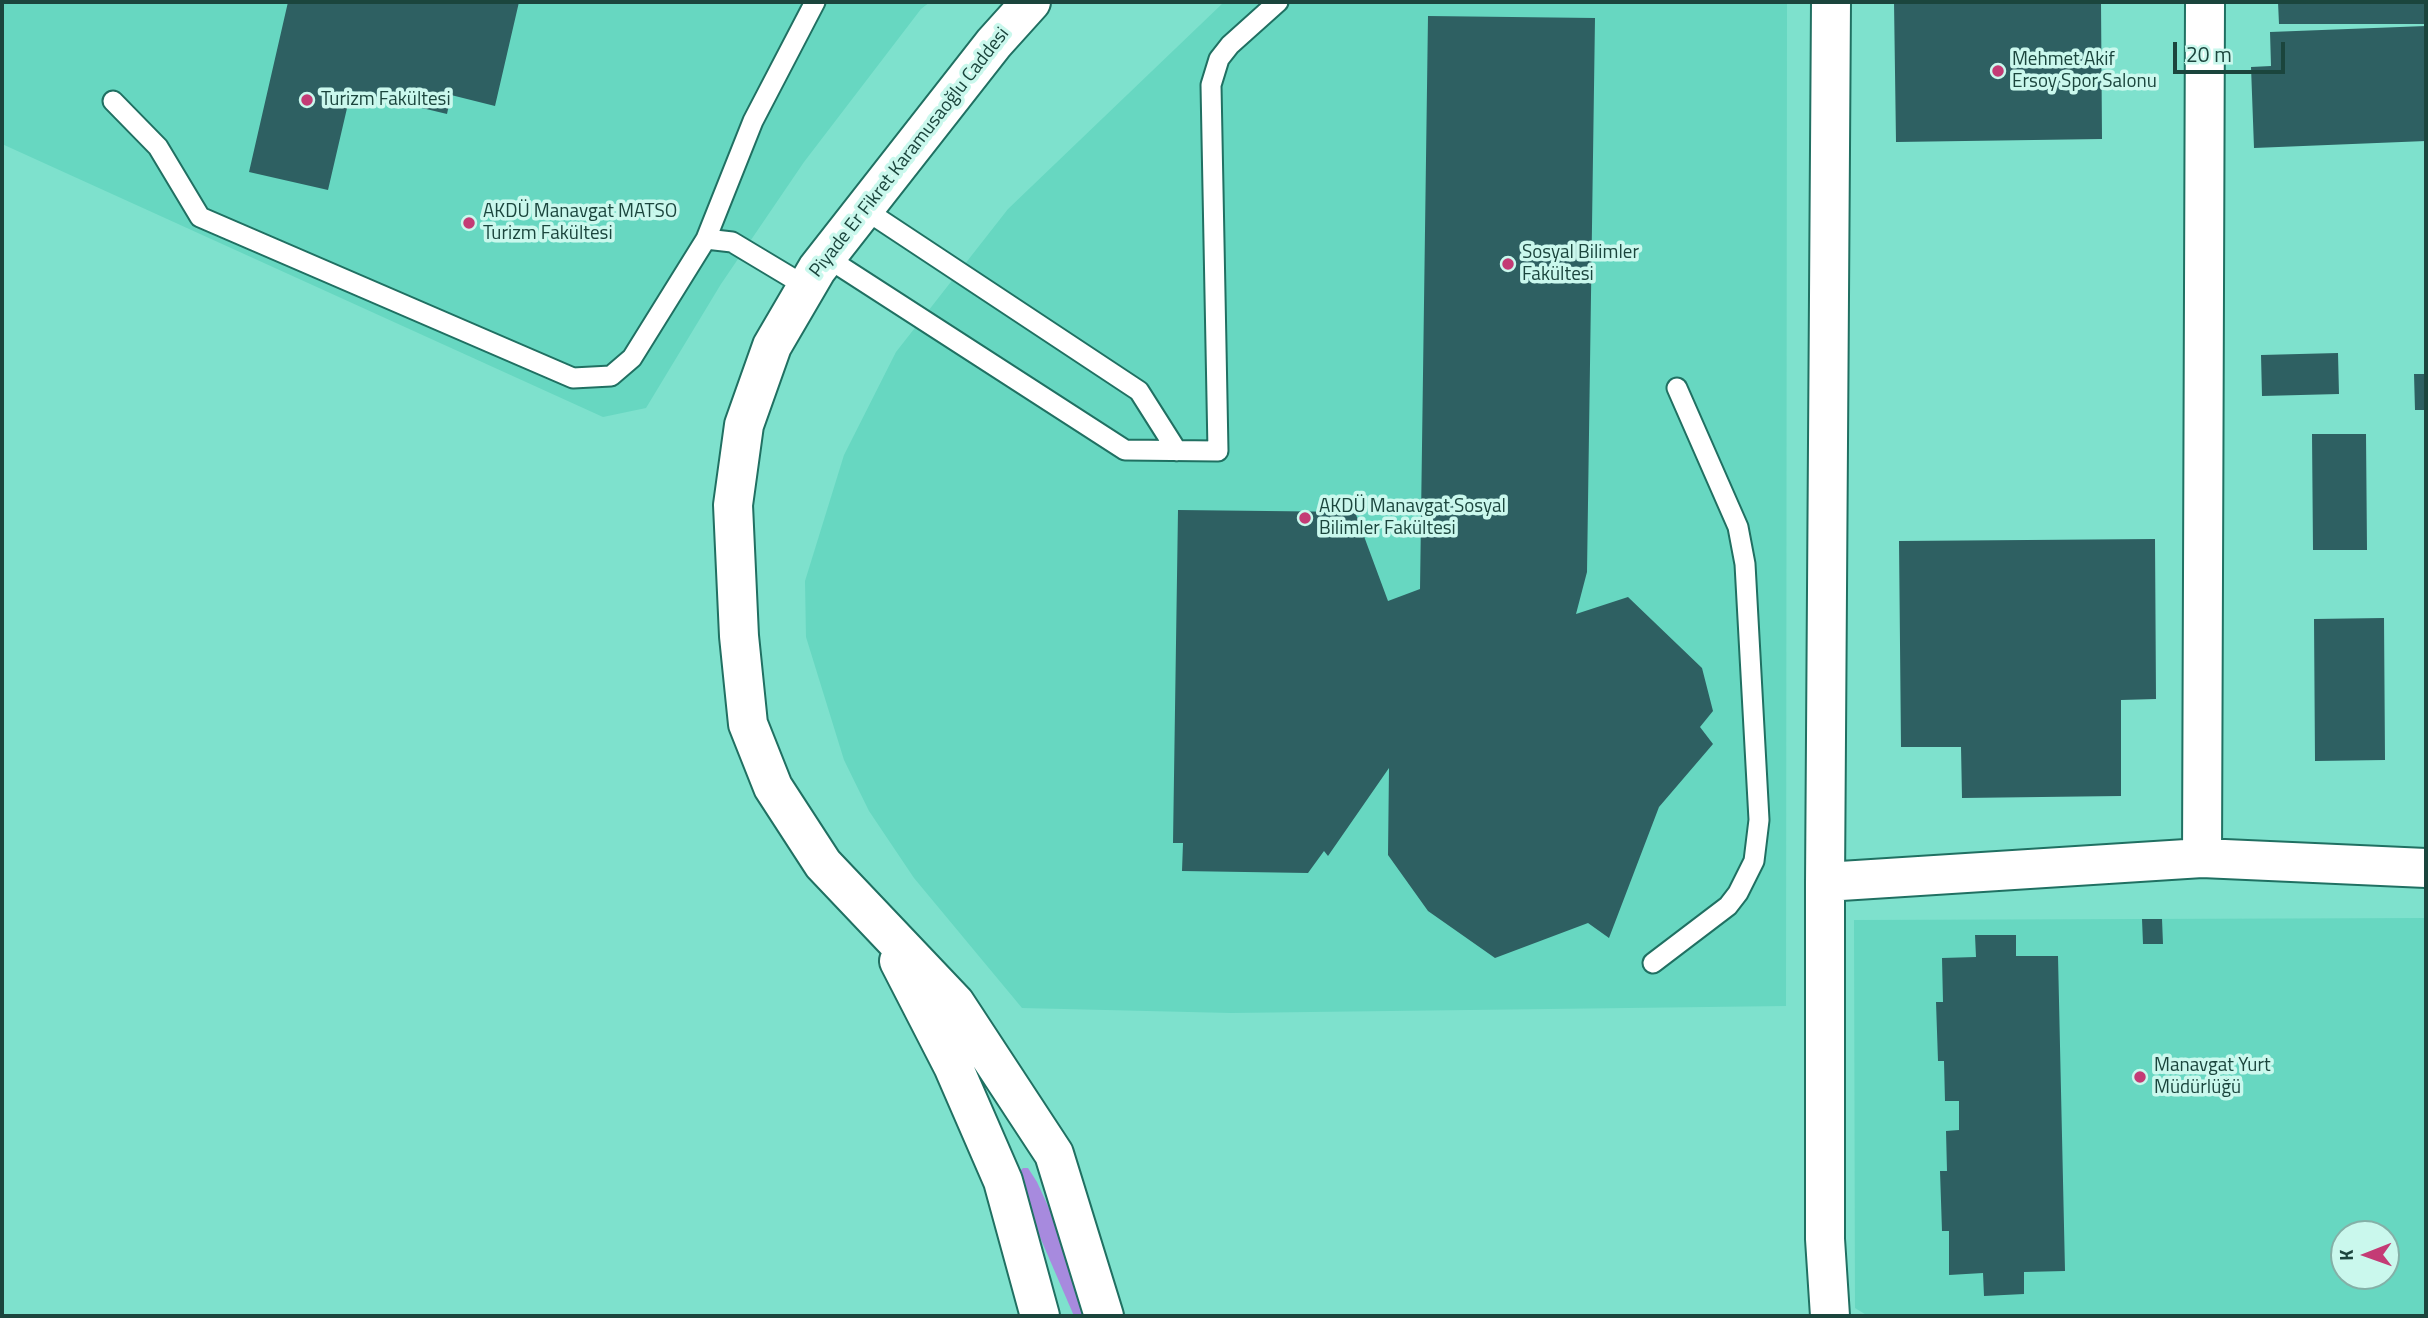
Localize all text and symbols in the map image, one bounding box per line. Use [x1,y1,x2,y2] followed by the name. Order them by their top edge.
[805,24,1015,282] street label: Piyade Er Fikret Karamusaoğlu Caddesi
[2176,28,2288,72] scale bar
[2186,38,2232,70] text: 20 m
[2012,49,2157,93] place label: Mehmet Akif Ersoy Spor Salonu
[1990,63,2006,79] marker: Mehmet Akif Ersoy Spor Salonu
[321,89,451,111] place label: Turizm Fakültesi
[299,92,315,108] marker: Turizm Fakültesi
[483,201,677,245] place label: AKDÜ Manavgat MATSO Turizm Fakültesi
[461,215,477,231] marker: AKDÜ Manavgat MATSO Turizm Fakültesi
[1522,242,1639,286] place label: Sosyal Bilimler Fakültesi
[1500,256,1516,272] marker: Sosyal Bilimler Fakültesi
[1319,496,1506,540] place label: AKDÜ Manavgat Sosyal Bilimler Fakültesi
[1297,510,1313,526] marker: AKDÜ Manavgat Sosyal Bilimler Fakültesi
[2154,1055,2271,1099] place label: Manavgat Yurt Müdürlüğü
[2132,1069,2148,1085] marker: Manavgat Yurt Müdürlüğü
[2330,1220,2400,1290] north arrow
[2331,1249,2360,1261] text: K

